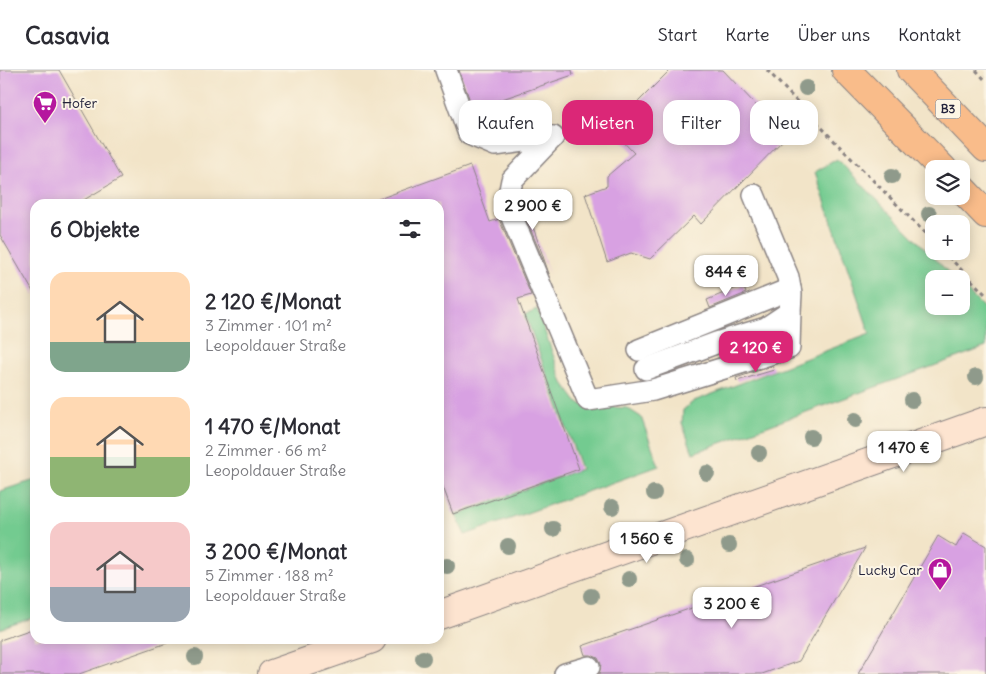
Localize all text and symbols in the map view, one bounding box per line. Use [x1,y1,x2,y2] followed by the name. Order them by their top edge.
[25,20,110,50] text: Casavia
[658,23,697,46] text: Start
[725,23,770,46] text: Karte
[798,23,870,46] text: Über uns
[898,23,961,46] text: Kontakt
[32,90,58,124] supermarket icon: Hofer
[62,94,98,112] place label: Hofer
[459,100,552,145] chip: Kaufen
[562,100,653,145] chip: Mieten
[663,100,740,145] chip: Filter
[750,100,818,145] chip: Neu
[936,100,960,118] road number: B3
[925,160,970,315] map controls
[925,160,970,205] button: layers
[487,189,579,231] pin: 2 900 €
[505,195,561,215] text: 2 900 €
[396,215,424,243] icon: filters
[925,215,970,260] button: +
[50,216,140,243] text: 6 Objekte
[691,254,761,297] pin: 844 €
[705,261,747,281] text: 844 €
[925,270,970,315] button: −
[205,288,341,315] text: 2 120 €/Monat
[90,292,150,352] icon: home
[205,315,332,335] text: 3 Zimmer · 101 m²
[710,330,802,373] pin: 2 120 €
[205,335,346,355] text: Leopoldauer Straße
[730,337,782,357] text: 2 120 €
[205,413,340,440] text: 1 470 €/Monat
[90,417,150,477] icon: home
[858,430,950,473] pin: 1 470 €
[878,437,930,457] text: 1 470 €
[205,440,327,460] text: 2 Zimmer · 66 m²
[205,460,346,480] text: Leopoldauer Straße
[601,522,693,564] pin: 1 560 €
[620,528,674,548] text: 1 560 €
[205,538,347,565] text: 3 200 €/Monat
[90,542,150,602] icon: home
[927,557,953,591] shop icon: Lucky Car
[858,561,922,579] place label: Lucky Car
[205,565,334,585] text: 5 Zimmer · 188 m²
[205,585,346,605] text: Leopoldauer Straße
[686,586,778,629] pin: 3 200 €
[704,593,760,613] text: 3 200 €

